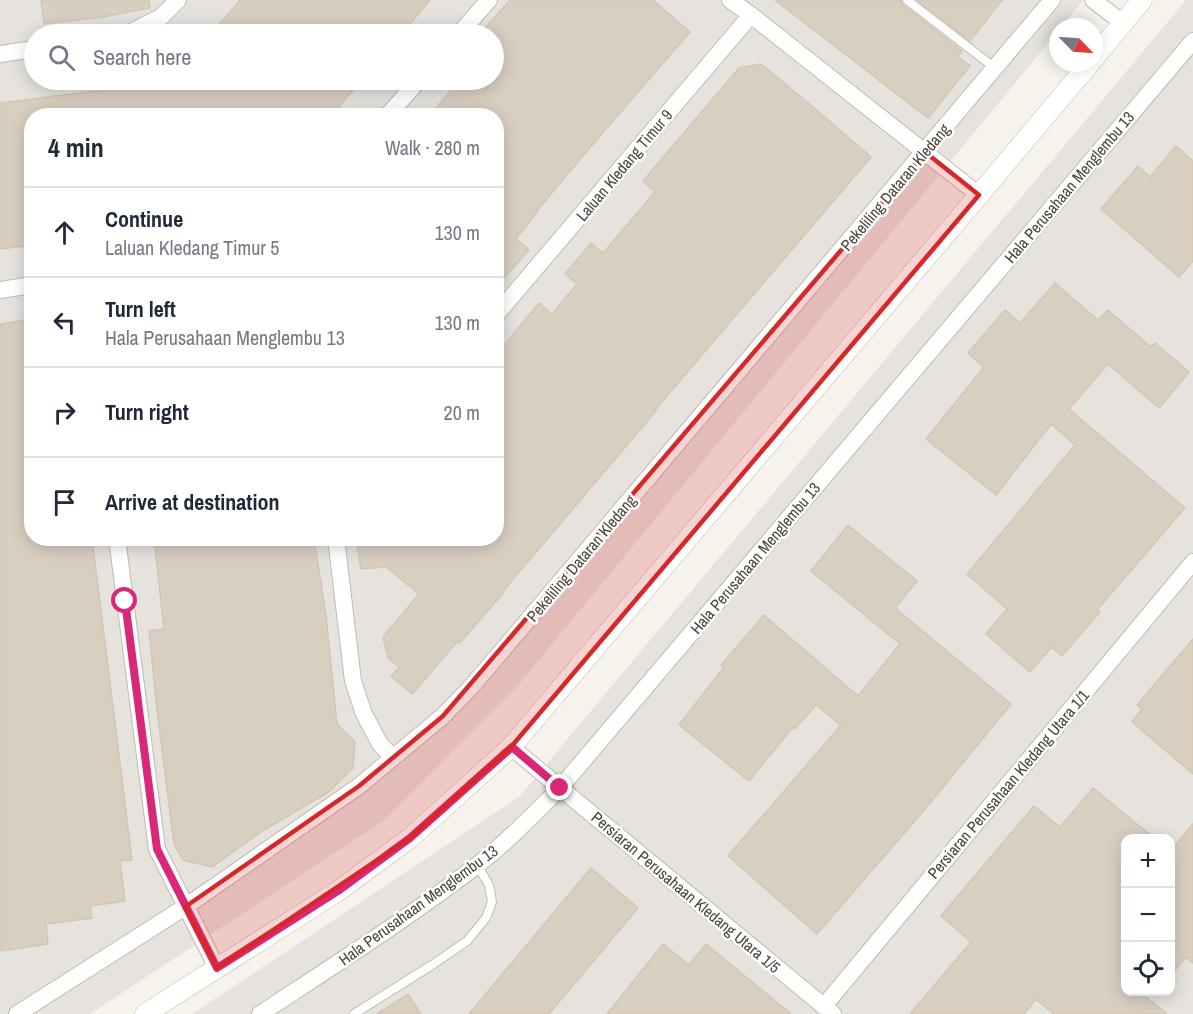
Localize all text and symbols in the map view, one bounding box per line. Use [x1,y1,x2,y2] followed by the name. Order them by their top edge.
[1049,18,1103,72] north arrow
[24,24,504,90] search box
[45,41,78,74] icon: search
[93,42,191,72] text: Search here
[571,104,677,226] street label: Laluan Kledang Timur 9
[999,106,1139,268] street label: Hala Perusahaan Menglembu 13
[835,118,955,255] street label: Pekeliling Dataran Kledang
[48,130,104,165] text: 4 min
[385,134,480,161] text: Walk · 280 m
[105,204,183,234] text: Continue
[48,216,81,249] icon: ahead
[434,219,480,246] text: 130 m
[105,234,279,261] text: Laluan Kledang Timur 5
[105,294,176,324] text: Turn left
[48,306,81,339] icon: left
[434,309,480,336] text: 130 m
[105,324,345,351] text: Hala Perusahaan Menglembu 13
[48,396,81,429] icon: right
[105,397,189,427] text: Turn right
[444,399,480,426] text: 20 m
[685,477,825,639] street label: Hala Perusahaan Menglembu 13
[48,486,81,519] icon: arrive
[105,487,279,517] text: Arrive at destination
[521,489,641,626] street label: Pekeliling Dataran Kledang
[111,587,137,613] route start
[922,684,1094,883] street label: Persiaran Perusahaan Kledang Utara 1/1
[546,774,572,800] route end
[587,806,785,978] street label: Persiaran Perusahaan Kledang Utara 1/5
[1121,834,1175,996] map controls
[1121,834,1175,888] button: +
[334,840,502,970] street label: Hala Perusahaan Menglembu 13
[1121,888,1175,942] button: −
[1121,942,1175,996] button: locate

